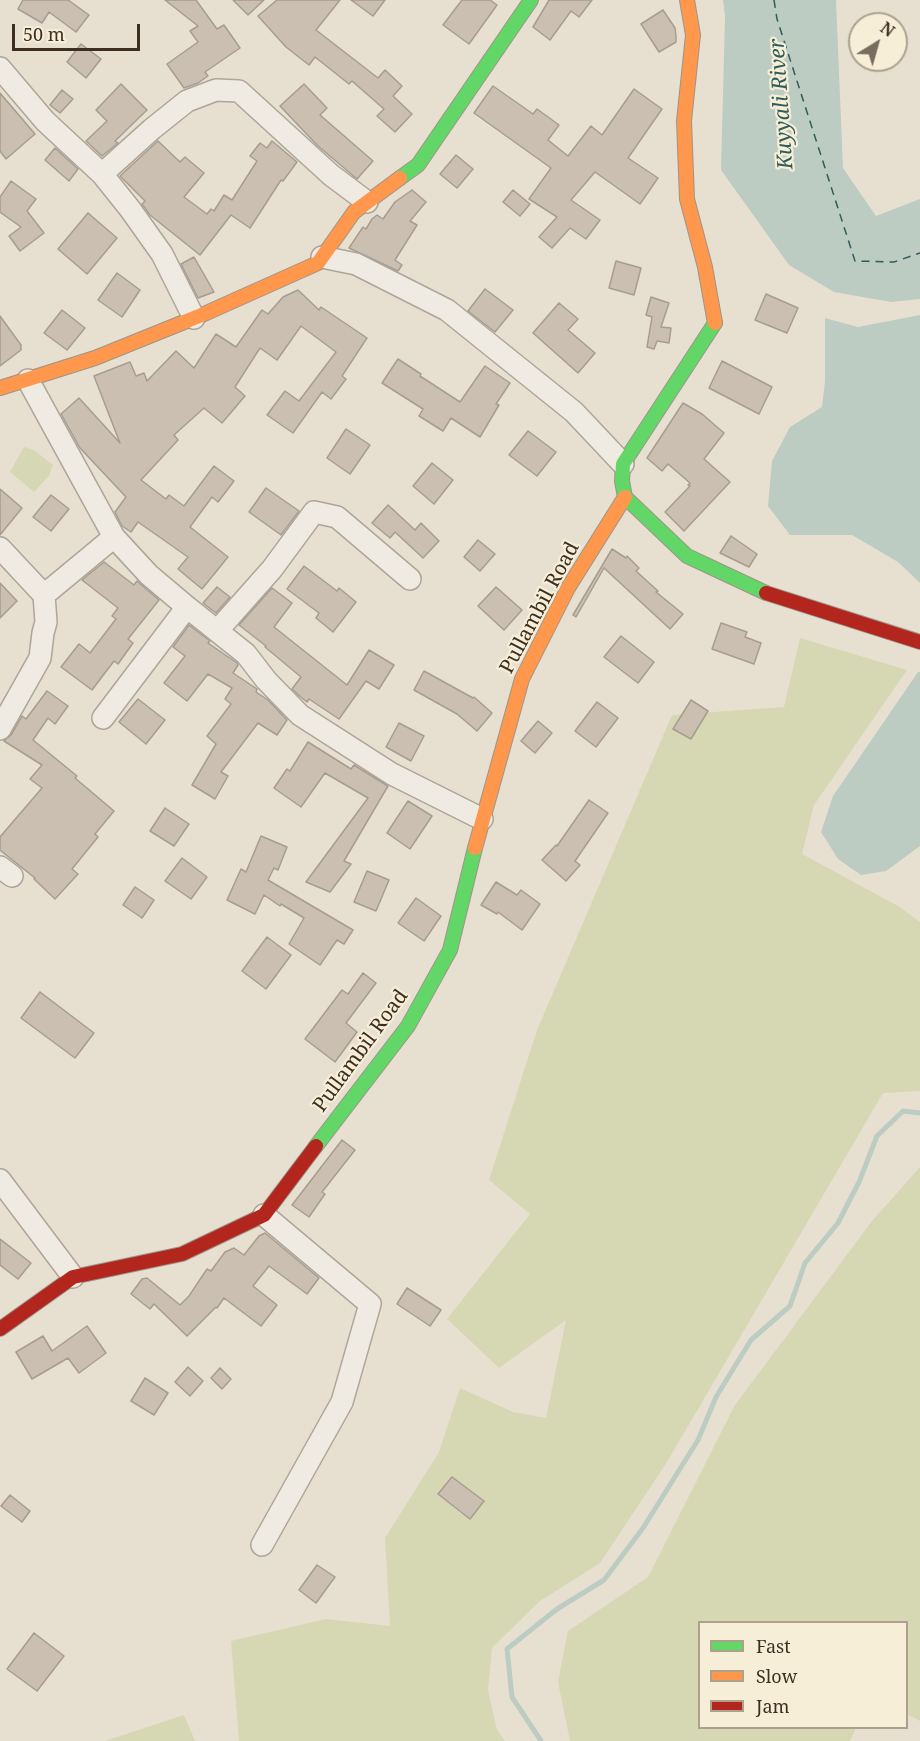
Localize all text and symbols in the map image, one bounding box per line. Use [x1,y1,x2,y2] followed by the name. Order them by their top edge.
[15,12,142,50] scale bar
[848,12,908,72] north arrow
[876,17,899,42] text: N
[23,22,65,46] text: 50 m
[765,38,799,170] water label: Kuyyali River
[495,538,585,678] street label: Pullambil Road
[308,985,414,1117] street label: Pullambil Road
[698,1621,908,1729] legend
[756,1634,791,1658] text: Fast
[756,1664,797,1688] text: Slow
[756,1694,790,1718] text: Jam

